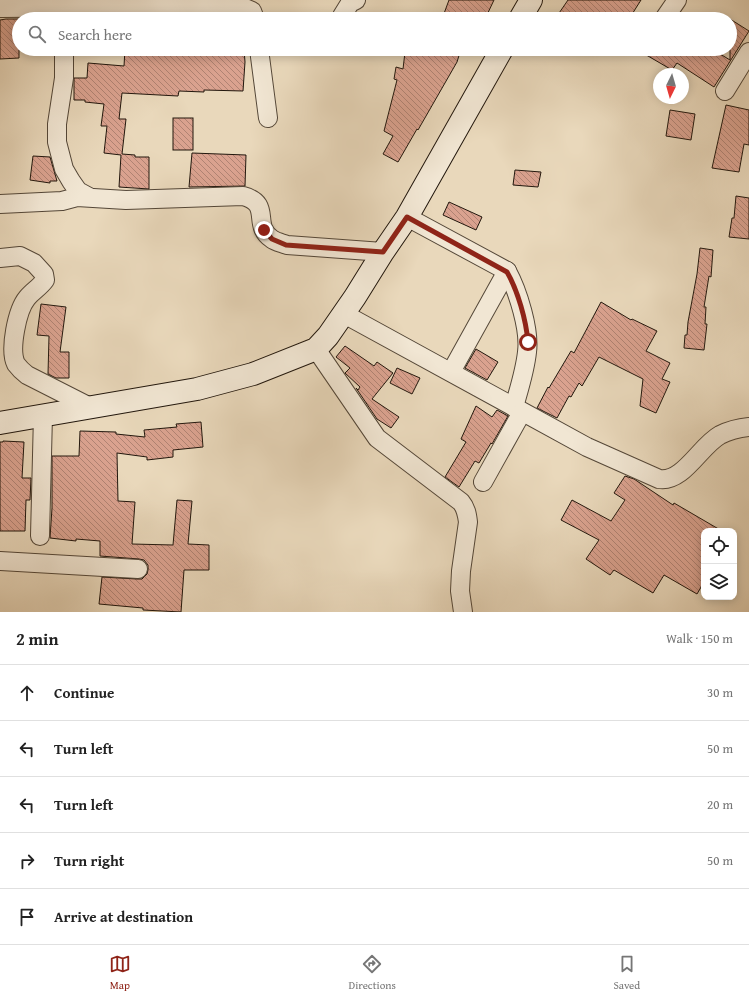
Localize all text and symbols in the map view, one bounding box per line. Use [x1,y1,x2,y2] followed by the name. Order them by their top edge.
[12,12,737,56] search box
[26,23,48,45] icon: search
[58,24,132,45] text: Search here
[653,68,689,104] north arrow
[255,221,273,239] route end
[519,333,537,351] route start
[701,528,737,600] map controls
[701,528,737,564] button: locate
[701,564,737,600] button: layers
[16,626,58,651] text: 2 min
[666,629,733,648] text: Walk · 150 m
[16,682,38,704] icon: ahead
[54,682,115,703] text: Continue
[707,683,733,702] text: 30 m
[16,738,38,760] icon: left
[54,738,113,759] text: Turn left
[707,739,733,758] text: 50 m
[16,794,38,816] icon: left
[54,794,113,815] text: Turn left
[707,795,733,814] text: 20 m
[16,850,38,872] icon: right
[54,850,125,871] text: Turn right
[707,851,733,870] text: 50 m
[16,906,38,928] icon: arrive
[54,906,193,927] text: Arrive at destination
[109,953,131,993] tab: Map
[349,953,396,993] tab: Directions
[613,953,640,993] tab: Saved

